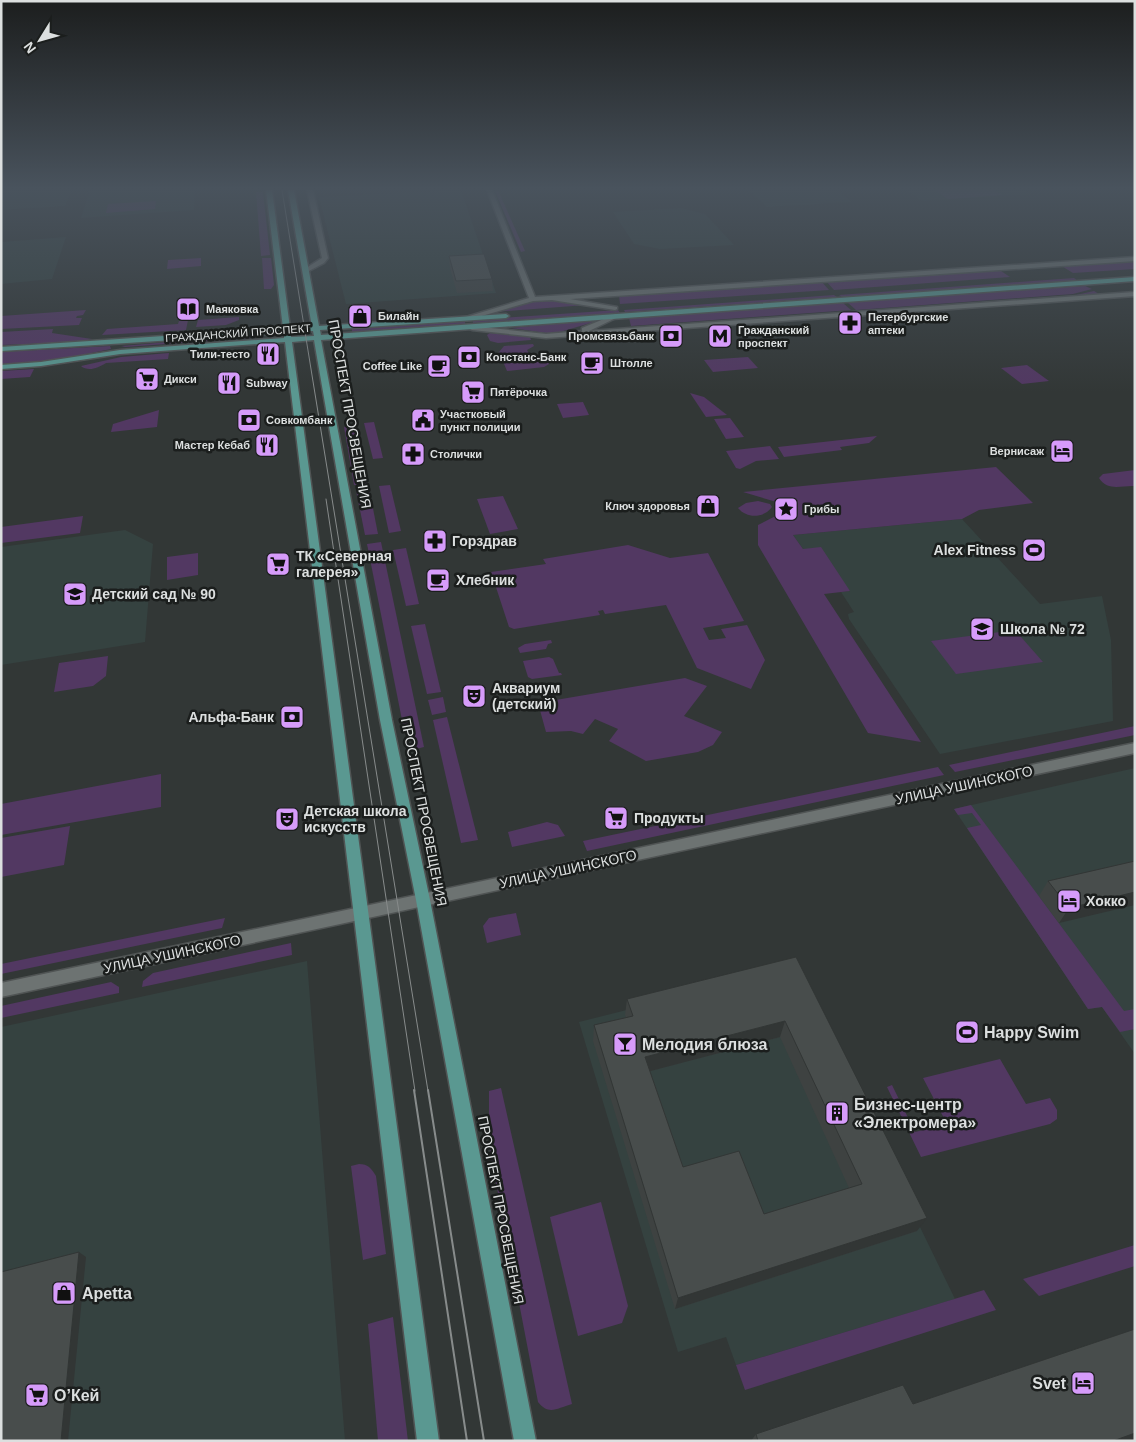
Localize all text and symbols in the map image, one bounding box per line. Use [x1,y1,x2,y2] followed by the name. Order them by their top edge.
[15,15,65,65] north arrow
[20,39,39,57] text: N
[175,296,201,322] library icon: Маяковка
[206,303,259,315] place label: Маяковка
[347,303,373,329] shop icon: Билайн
[378,310,419,322] place label: Билайн
[837,310,863,336] pharmacy icon: Петербургские аптеки
[868,311,948,336] place label: Петербургские аптеки
[325,318,375,510] street label: ПРОСПЕКТ ПРОСВЕЩЕНИЯ
[165,322,311,344] street label: ГРАЖДАНСКИЙ ПРОСПЕКТ
[658,323,684,349] bank icon: Промсвязьбанк
[707,323,733,349] metro station icon: Гражданский проспект
[738,324,809,349] place label: Гражданский проспект
[568,330,654,342] place label: Промсвязьбанк
[255,341,281,367] restaurant icon: Тили-тесто
[456,344,482,370] bank icon: Констанс-Банк
[190,348,250,360] place label: Тили-тесто
[579,350,605,376] cafe icon: Штолле
[486,351,567,363] place label: Констанс-Банк
[426,353,452,379] cafe icon: Coffee Like
[610,357,653,369] place label: Штолле
[363,360,422,372] place label: Coffee Like
[134,366,160,392] supermarket icon: Дикси
[216,370,242,396] restaurant icon: Subway
[164,373,197,385] place label: Дикси
[246,377,288,389] place label: Subway
[460,379,486,405] supermarket icon: Пятёрочка
[490,386,548,398] place label: Пятёрочка
[236,407,262,433] bank icon: Совкомбанк
[410,407,436,433] public building icon: Участковый пункт полиции
[440,408,520,433] place label: Участковый пункт полиции
[266,414,333,426] place label: Совкомбанк
[254,432,280,458] restaurant icon: Мастер Кебаб
[1049,438,1075,464] hotel icon: Вернисаж
[175,439,250,451] place label: Мастер Кебаб
[400,441,426,467] pharmacy icon: Столички
[990,445,1044,457] place label: Вернисаж
[430,448,482,460] place label: Столички
[695,493,721,519] shop icon: Ключ здоровья
[773,496,799,522] place icon: Грибы
[605,500,690,512] place label: Ключ здоровья
[804,503,840,515] place label: Грибы
[422,528,448,554] pharmacy icon: Горздрав
[452,533,517,549] place label: Горздрав
[1021,537,1047,563] sports icon: Alex Fitness
[934,542,1016,558] place label: Alex Fitness
[296,548,392,580] place label: ТК «Северная галерея»
[265,551,291,577] supermarket icon: ТК «Северная галерея»
[425,567,451,593] cafe icon: Хлебник
[456,572,515,588] place label: Хлебник
[62,581,88,607] school or university icon: Детский сад № 90
[92,586,216,602] place label: Детский сад № 90
[969,616,995,642] school or university icon: Школа № 72
[1000,621,1085,637] place label: Школа № 72
[492,680,560,712] place label: Аквариум (детский)
[461,683,487,709] theatre icon: Аквариум (детский)
[279,704,305,730] bank icon: Альфа-Банк
[188,709,275,725] place label: Альфа-Банк
[398,716,450,908] street label: ПРОСПЕКТ ПРОСВЕЩЕНИЯ
[894,763,1034,807] street label: УЛИЦА УШИНСКОГО
[304,803,407,835] place label: Детская школа искусств
[603,805,629,831] supermarket icon: Продукты
[274,806,300,832] theatre icon: Детская школа искусств
[634,810,704,826] place label: Продукты
[498,847,638,891] street label: УЛИЦА УШИНСКОГО
[1056,888,1082,914] hotel icon: Хокко
[1086,893,1126,909] place label: Хокко
[102,932,242,976] street label: УЛИЦА УШИНСКОГО
[954,1019,980,1045] sports icon: Happy Swim
[984,1024,1079,1041] place label: Happy Swim
[612,1031,638,1057] bar icon: Мелодия блюза
[642,1036,768,1053] place label: Мелодия блюза
[854,1096,976,1131] place label: Бизнес-центр «Электромера»
[824,1100,850,1126] building icon: Бизнес-центр «Электромера»
[475,1114,527,1306] street label: ПРОСПЕКТ ПРОСВЕЩЕНИЯ
[51,1280,77,1306] shop icon: Apetta
[82,1285,132,1302] place label: Apetta
[1070,1370,1096,1396] hotel icon: Svet
[1032,1375,1067,1392] place label: Svet
[24,1382,50,1408] supermarket icon: О’Кей
[54,1387,99,1404] place label: О’Кей

